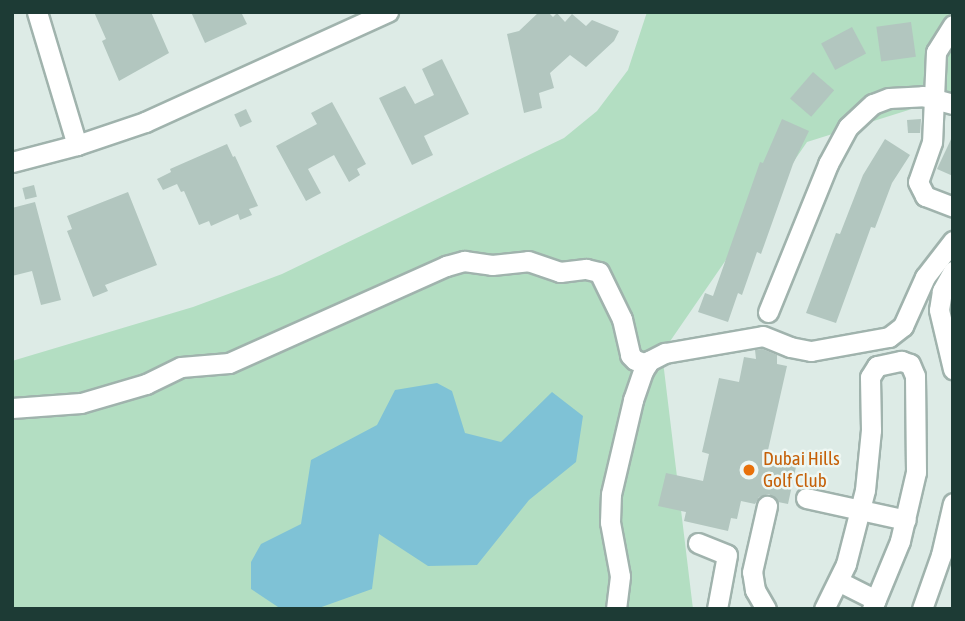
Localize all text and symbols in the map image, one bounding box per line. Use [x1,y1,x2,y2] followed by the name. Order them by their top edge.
[763,448,840,492] place label: Dubai Hills Golf Club
[741,462,757,478] marker: Dubai Hills Golf Club

